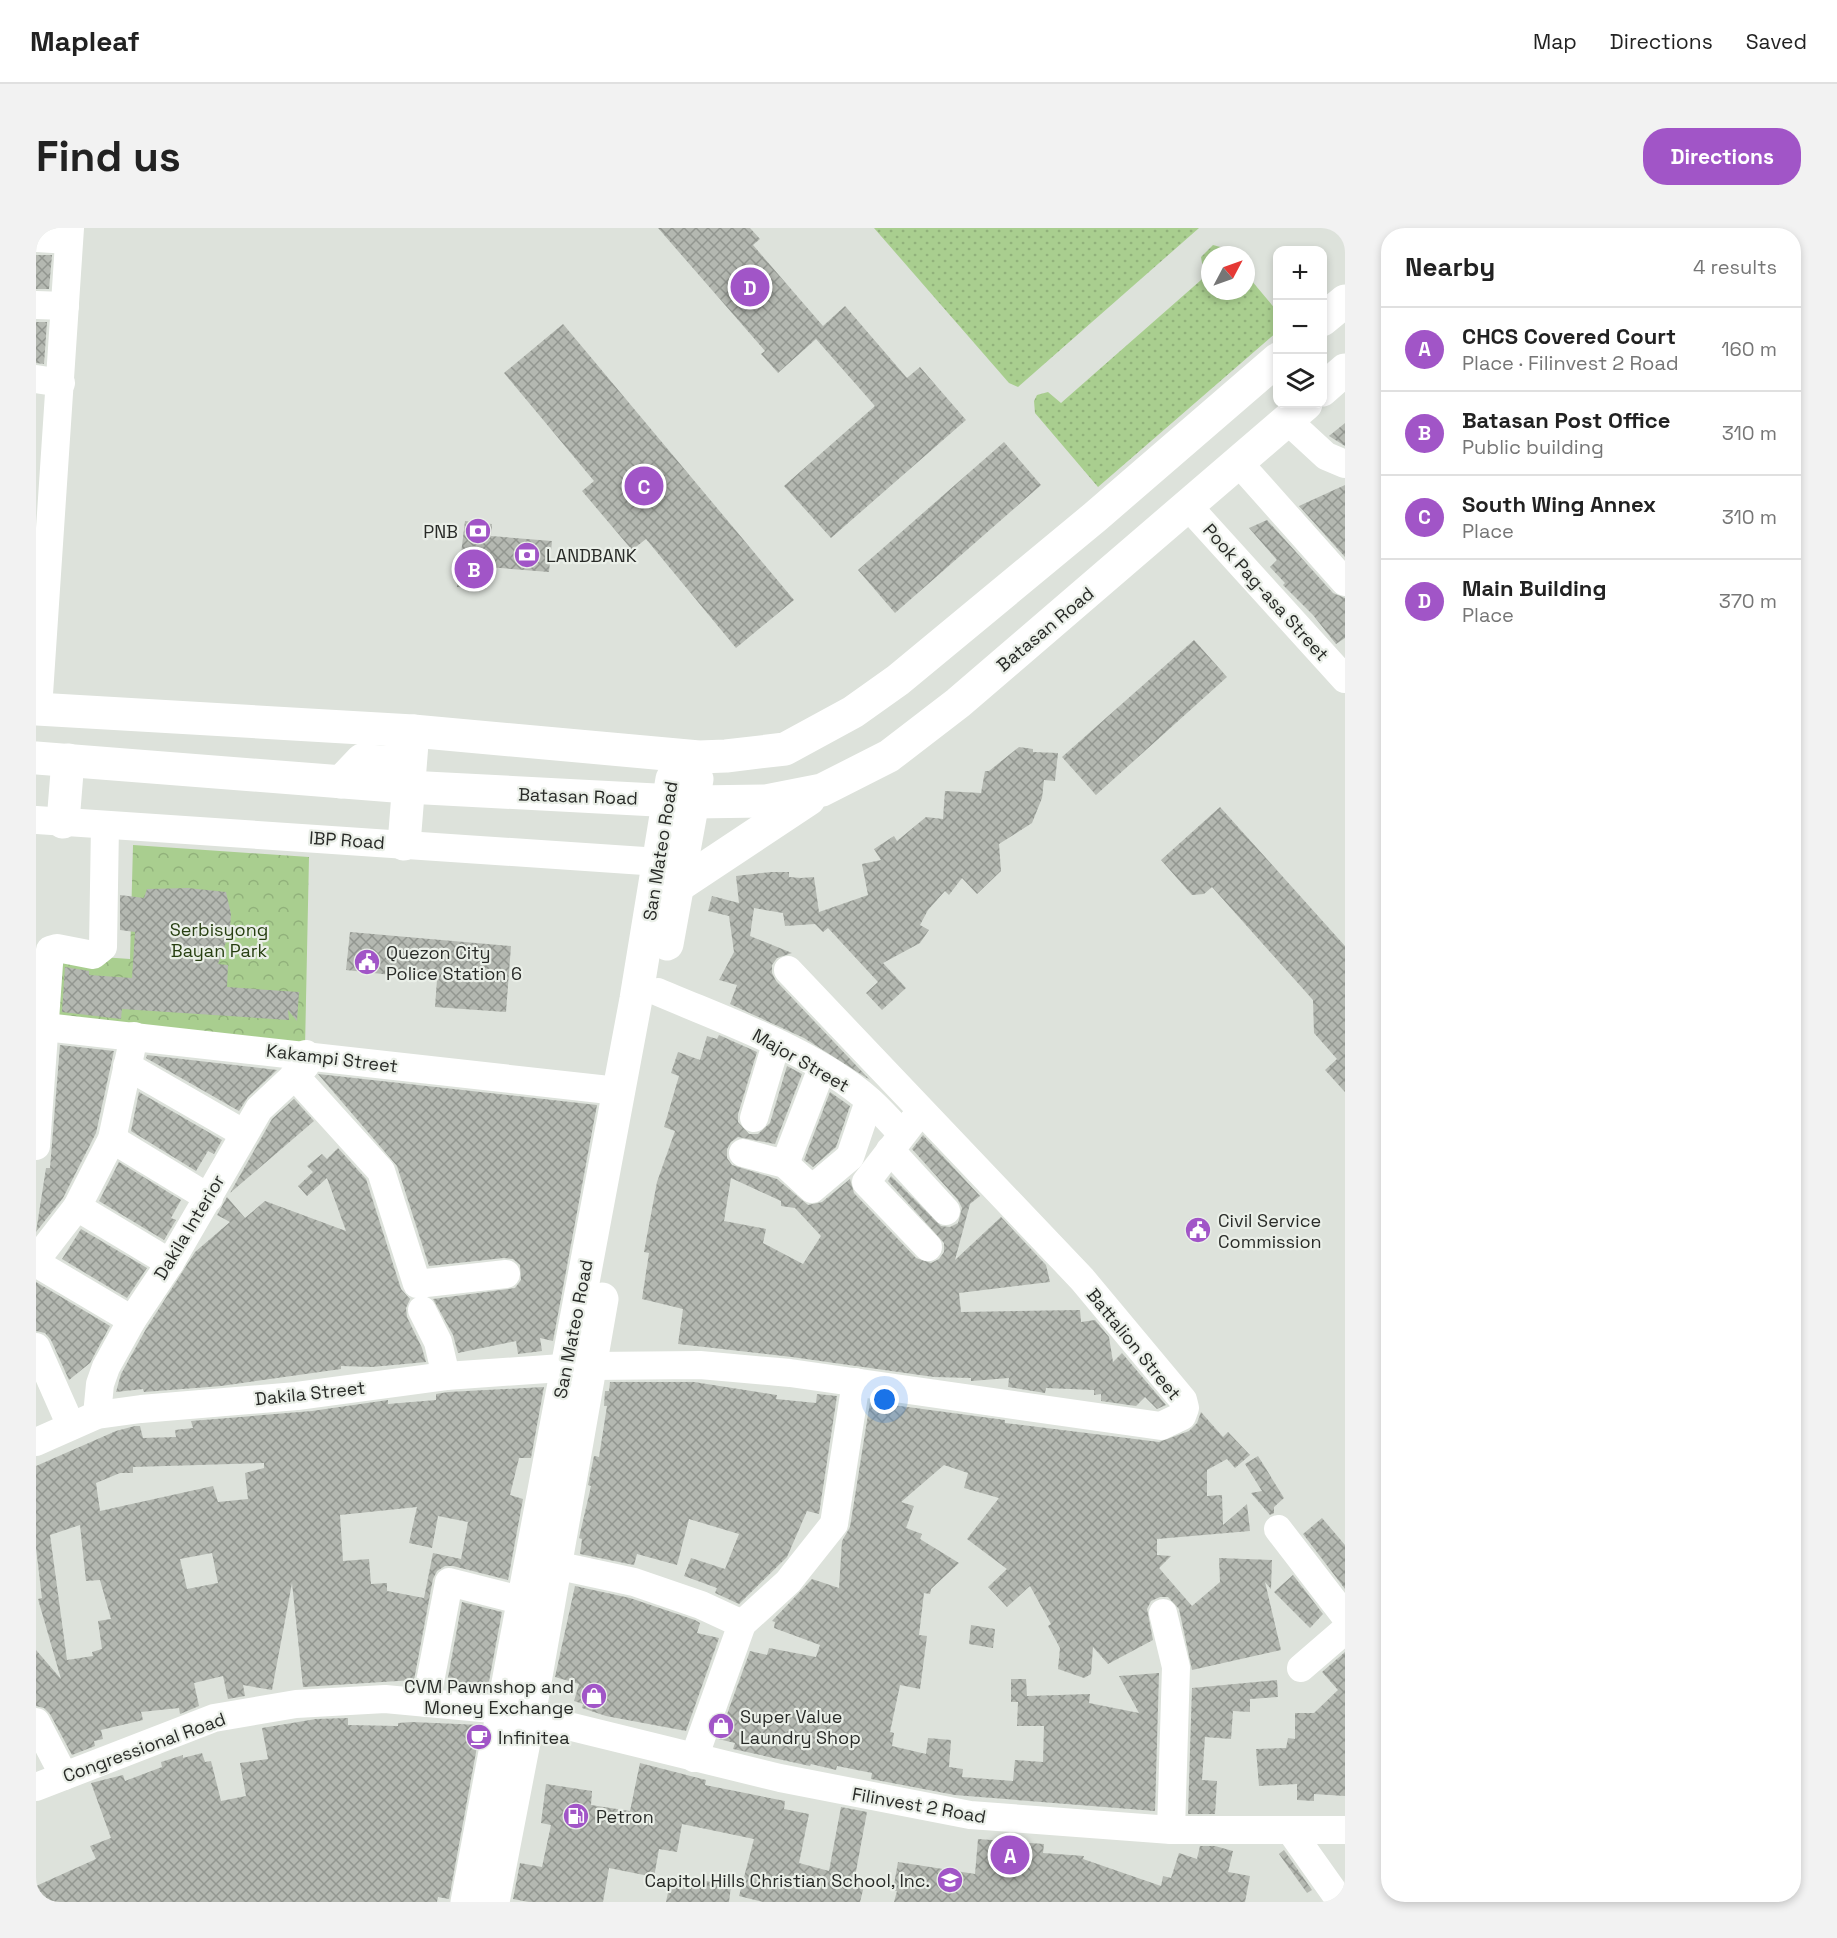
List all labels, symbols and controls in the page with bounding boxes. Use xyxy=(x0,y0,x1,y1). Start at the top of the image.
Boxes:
text: Mapleaf xyxy=(30,23,140,59)
text: Map xyxy=(1533,28,1577,55)
text: Directions xyxy=(1610,28,1713,55)
text: Saved xyxy=(1746,28,1807,55)
button: Directions xyxy=(1643,128,1801,185)
text: Find us xyxy=(36,130,181,183)
north arrow xyxy=(1201,246,1255,300)
map controls xyxy=(1273,246,1327,408)
button: + xyxy=(1273,246,1327,300)
text: Nearby xyxy=(1405,250,1495,284)
text: 4 results xyxy=(1693,254,1777,280)
pin: D xyxy=(730,264,770,310)
button: − xyxy=(1273,300,1327,354)
text: CHCS Covered Court xyxy=(1462,322,1676,350)
text: A xyxy=(1418,336,1431,362)
text: 160 m xyxy=(1721,336,1777,362)
text: Place · Filinvest 2 Road xyxy=(1462,350,1679,376)
button: layers xyxy=(1273,354,1327,408)
text: Batasan Post Office xyxy=(1462,406,1670,434)
text: B xyxy=(1418,420,1431,446)
text: 310 m xyxy=(1722,420,1777,446)
text: Public building xyxy=(1462,434,1604,460)
pin: C xyxy=(624,464,664,508)
text: South Wing Annex xyxy=(1462,490,1656,518)
text: C xyxy=(1418,504,1431,530)
text: 310 m xyxy=(1722,504,1777,530)
bank icon: PNB xyxy=(463,516,493,546)
street label: Pook Pag-asa Street xyxy=(1198,518,1334,666)
text: Place xyxy=(1462,518,1514,544)
place label: PNB xyxy=(423,520,458,543)
bank icon: LANDBANK xyxy=(512,540,542,570)
place label: LANDBANK xyxy=(546,544,637,567)
pin: B xyxy=(454,546,494,592)
text: Main Building xyxy=(1462,574,1606,602)
street label: Batasan Road xyxy=(992,582,1098,676)
text: D xyxy=(1418,588,1431,614)
text: 370 m xyxy=(1719,588,1777,614)
text: Place xyxy=(1462,602,1514,628)
street label: San Mateo Road xyxy=(638,780,682,922)
street label: Batasan Road xyxy=(518,782,638,810)
street label: IBP Road xyxy=(308,826,386,854)
park label: Serbisyong Bayan Park xyxy=(170,918,268,962)
place label: Quezon City Police Station 6 xyxy=(386,941,522,985)
public building icon: Quezon City Police Station 6 xyxy=(352,947,382,977)
street label: Major Street xyxy=(749,1023,853,1097)
street label: Kakampi Street xyxy=(265,1039,399,1077)
street label: Dakila Interior xyxy=(149,1170,230,1284)
place label: Civil Service Commission xyxy=(1218,1209,1322,1253)
public building icon: Civil Service Commission xyxy=(1183,1215,1213,1245)
street label: San Mateo Road xyxy=(548,1258,598,1400)
street label: Battalion Street xyxy=(1082,1283,1186,1405)
street label: Dakila Street xyxy=(254,1376,366,1410)
your location xyxy=(870,1385,899,1414)
place label: CVM Pawnshop and Money Exchange xyxy=(404,1675,574,1719)
shop icon: CVM Pawnshop and Money Exchange xyxy=(579,1681,609,1711)
place label: Super Value Laundry Shop xyxy=(740,1705,861,1749)
street label: Congressional Road xyxy=(59,1707,229,1787)
shop icon: Super Value Laundry Shop xyxy=(706,1711,736,1741)
cafe icon: Infinitea xyxy=(464,1722,494,1752)
place label: Infinitea xyxy=(498,1726,570,1749)
street label: Filinvest 2 Road xyxy=(850,1782,988,1828)
fuel station icon: Petron xyxy=(561,1801,591,1831)
place label: Petron xyxy=(596,1805,654,1828)
pin: A xyxy=(990,1832,1030,1878)
school or university icon: Capitol Hills Christian School, Inc. xyxy=(935,1865,965,1895)
place label: Capitol Hills Christian School, Inc. xyxy=(644,1869,930,1892)

